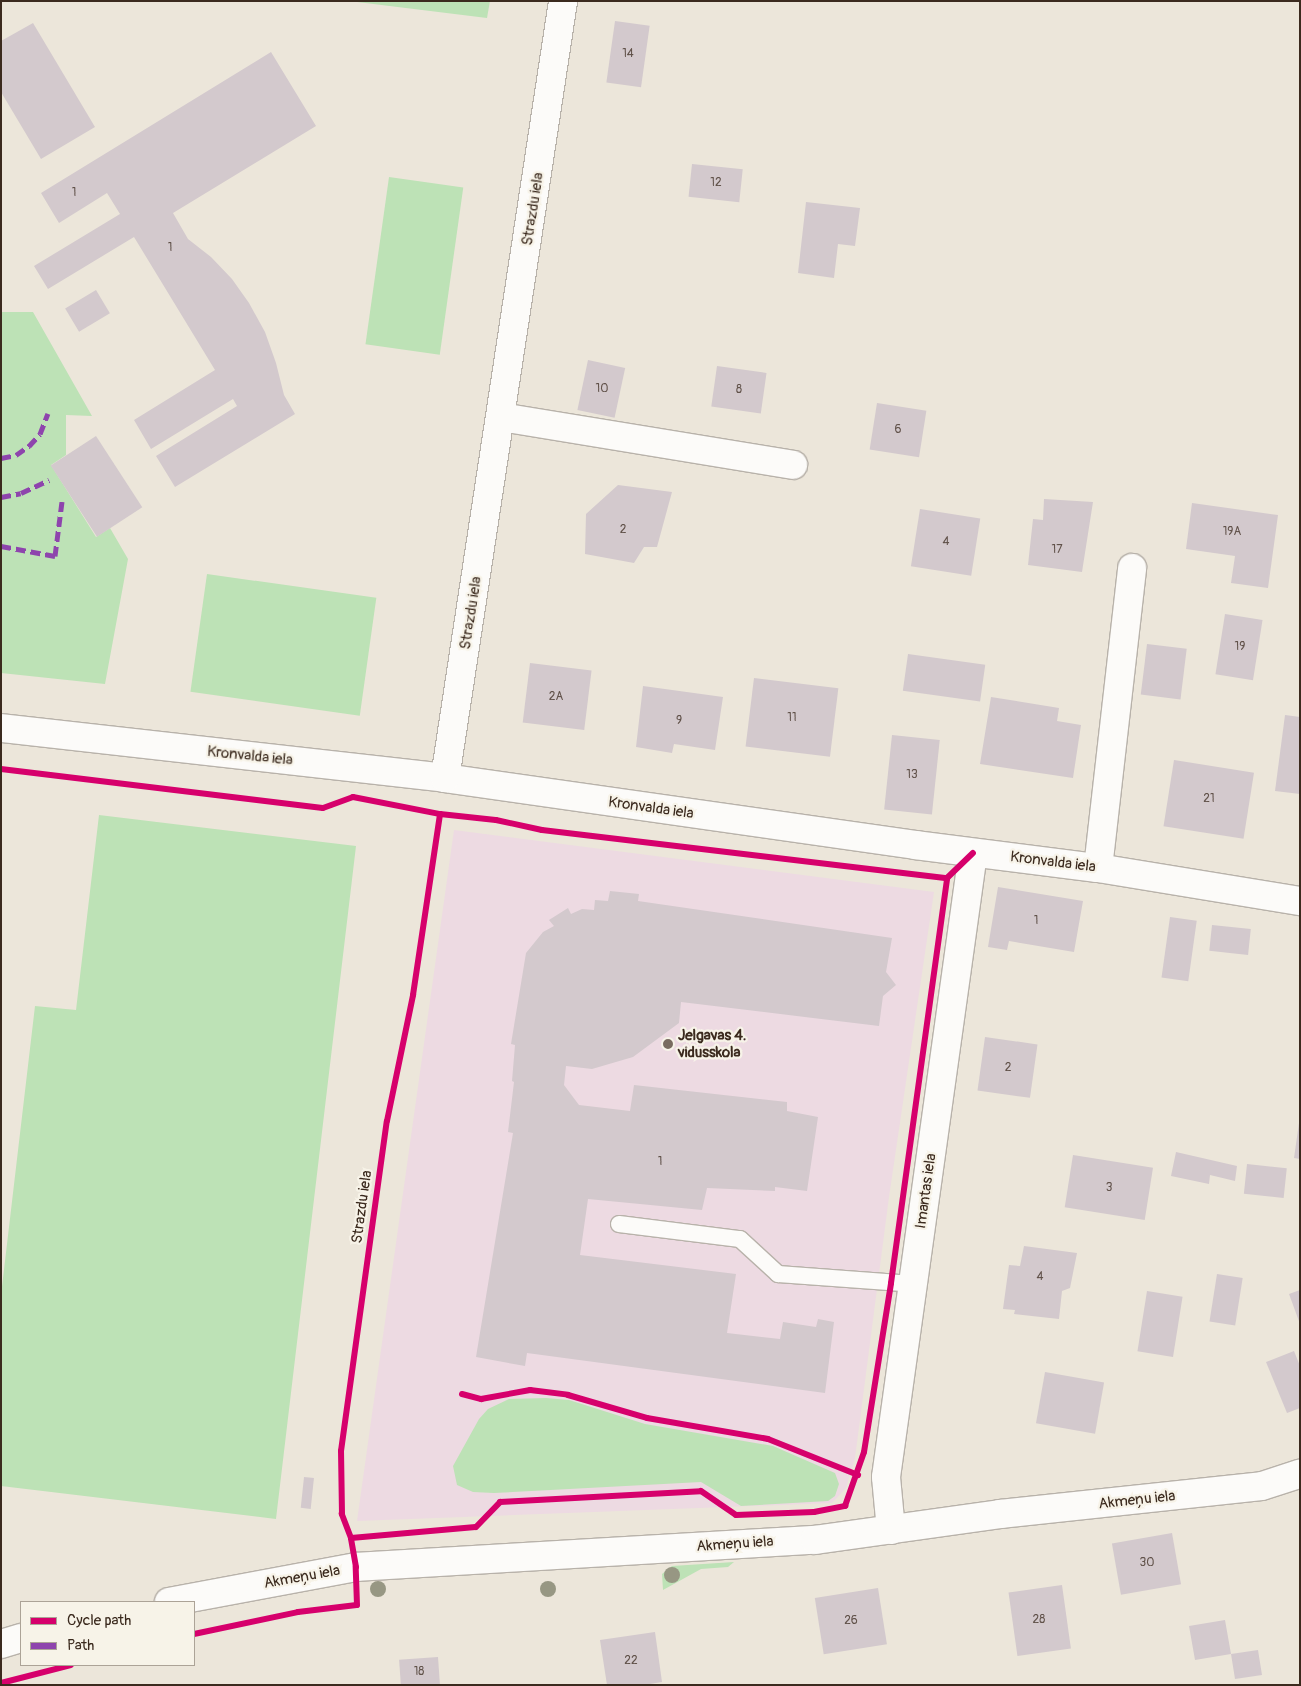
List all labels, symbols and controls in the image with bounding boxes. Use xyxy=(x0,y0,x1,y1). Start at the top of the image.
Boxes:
house number: 14 xyxy=(622,47,634,61)
street label: Strazdu iela xyxy=(518,171,548,247)
house number: 12 xyxy=(710,176,722,190)
house number: 1 xyxy=(72,186,76,200)
house number: 1 xyxy=(168,241,172,255)
house number: 10 xyxy=(596,382,608,396)
house number: 8 xyxy=(736,383,742,397)
house number: 6 xyxy=(895,423,901,437)
house number: 2 xyxy=(620,523,626,537)
house number: 19A xyxy=(1223,525,1241,539)
house number: 4 xyxy=(943,535,949,549)
house number: 17 xyxy=(1051,543,1063,557)
street label: Strazdu iela xyxy=(456,575,486,651)
house number: 19 xyxy=(1235,640,1245,654)
house number: 2A xyxy=(549,690,563,704)
house number: 11 xyxy=(787,711,797,725)
house number: 9 xyxy=(676,714,682,728)
street label: Kronvalda iela xyxy=(206,743,294,769)
house number: 13 xyxy=(906,768,918,782)
house number: 21 xyxy=(1203,792,1215,806)
street label: Kronvalda iela xyxy=(607,793,695,823)
street label: Kronvalda iela xyxy=(1009,848,1097,876)
house number: 1 xyxy=(1034,914,1038,928)
place label: Jelgavas 4. vidusskola xyxy=(678,1026,746,1061)
marker: Jelgavas 4. vidusskola xyxy=(662,1038,674,1050)
house number: 2 xyxy=(1005,1061,1011,1075)
street label: Imantas iela xyxy=(912,1152,940,1230)
house number: 1 xyxy=(658,1155,662,1169)
street label: Strazdu iela xyxy=(348,1169,376,1245)
house number: 3 xyxy=(1106,1181,1112,1195)
house number: 4 xyxy=(1037,1270,1043,1284)
street label: Akmeņu iela xyxy=(1098,1487,1176,1513)
street label: Akmeņu iela xyxy=(696,1532,774,1556)
house number: 30 xyxy=(1140,1556,1154,1570)
street label: Akmeņu iela xyxy=(262,1561,342,1593)
legend xyxy=(20,1601,195,1666)
text: Cycle path xyxy=(67,1611,131,1630)
house number: 28 xyxy=(1033,1613,1045,1627)
house number: 26 xyxy=(844,1614,858,1628)
text: Path xyxy=(67,1636,94,1655)
house number: 22 xyxy=(624,1654,638,1668)
house number: 18 xyxy=(414,1665,424,1679)

